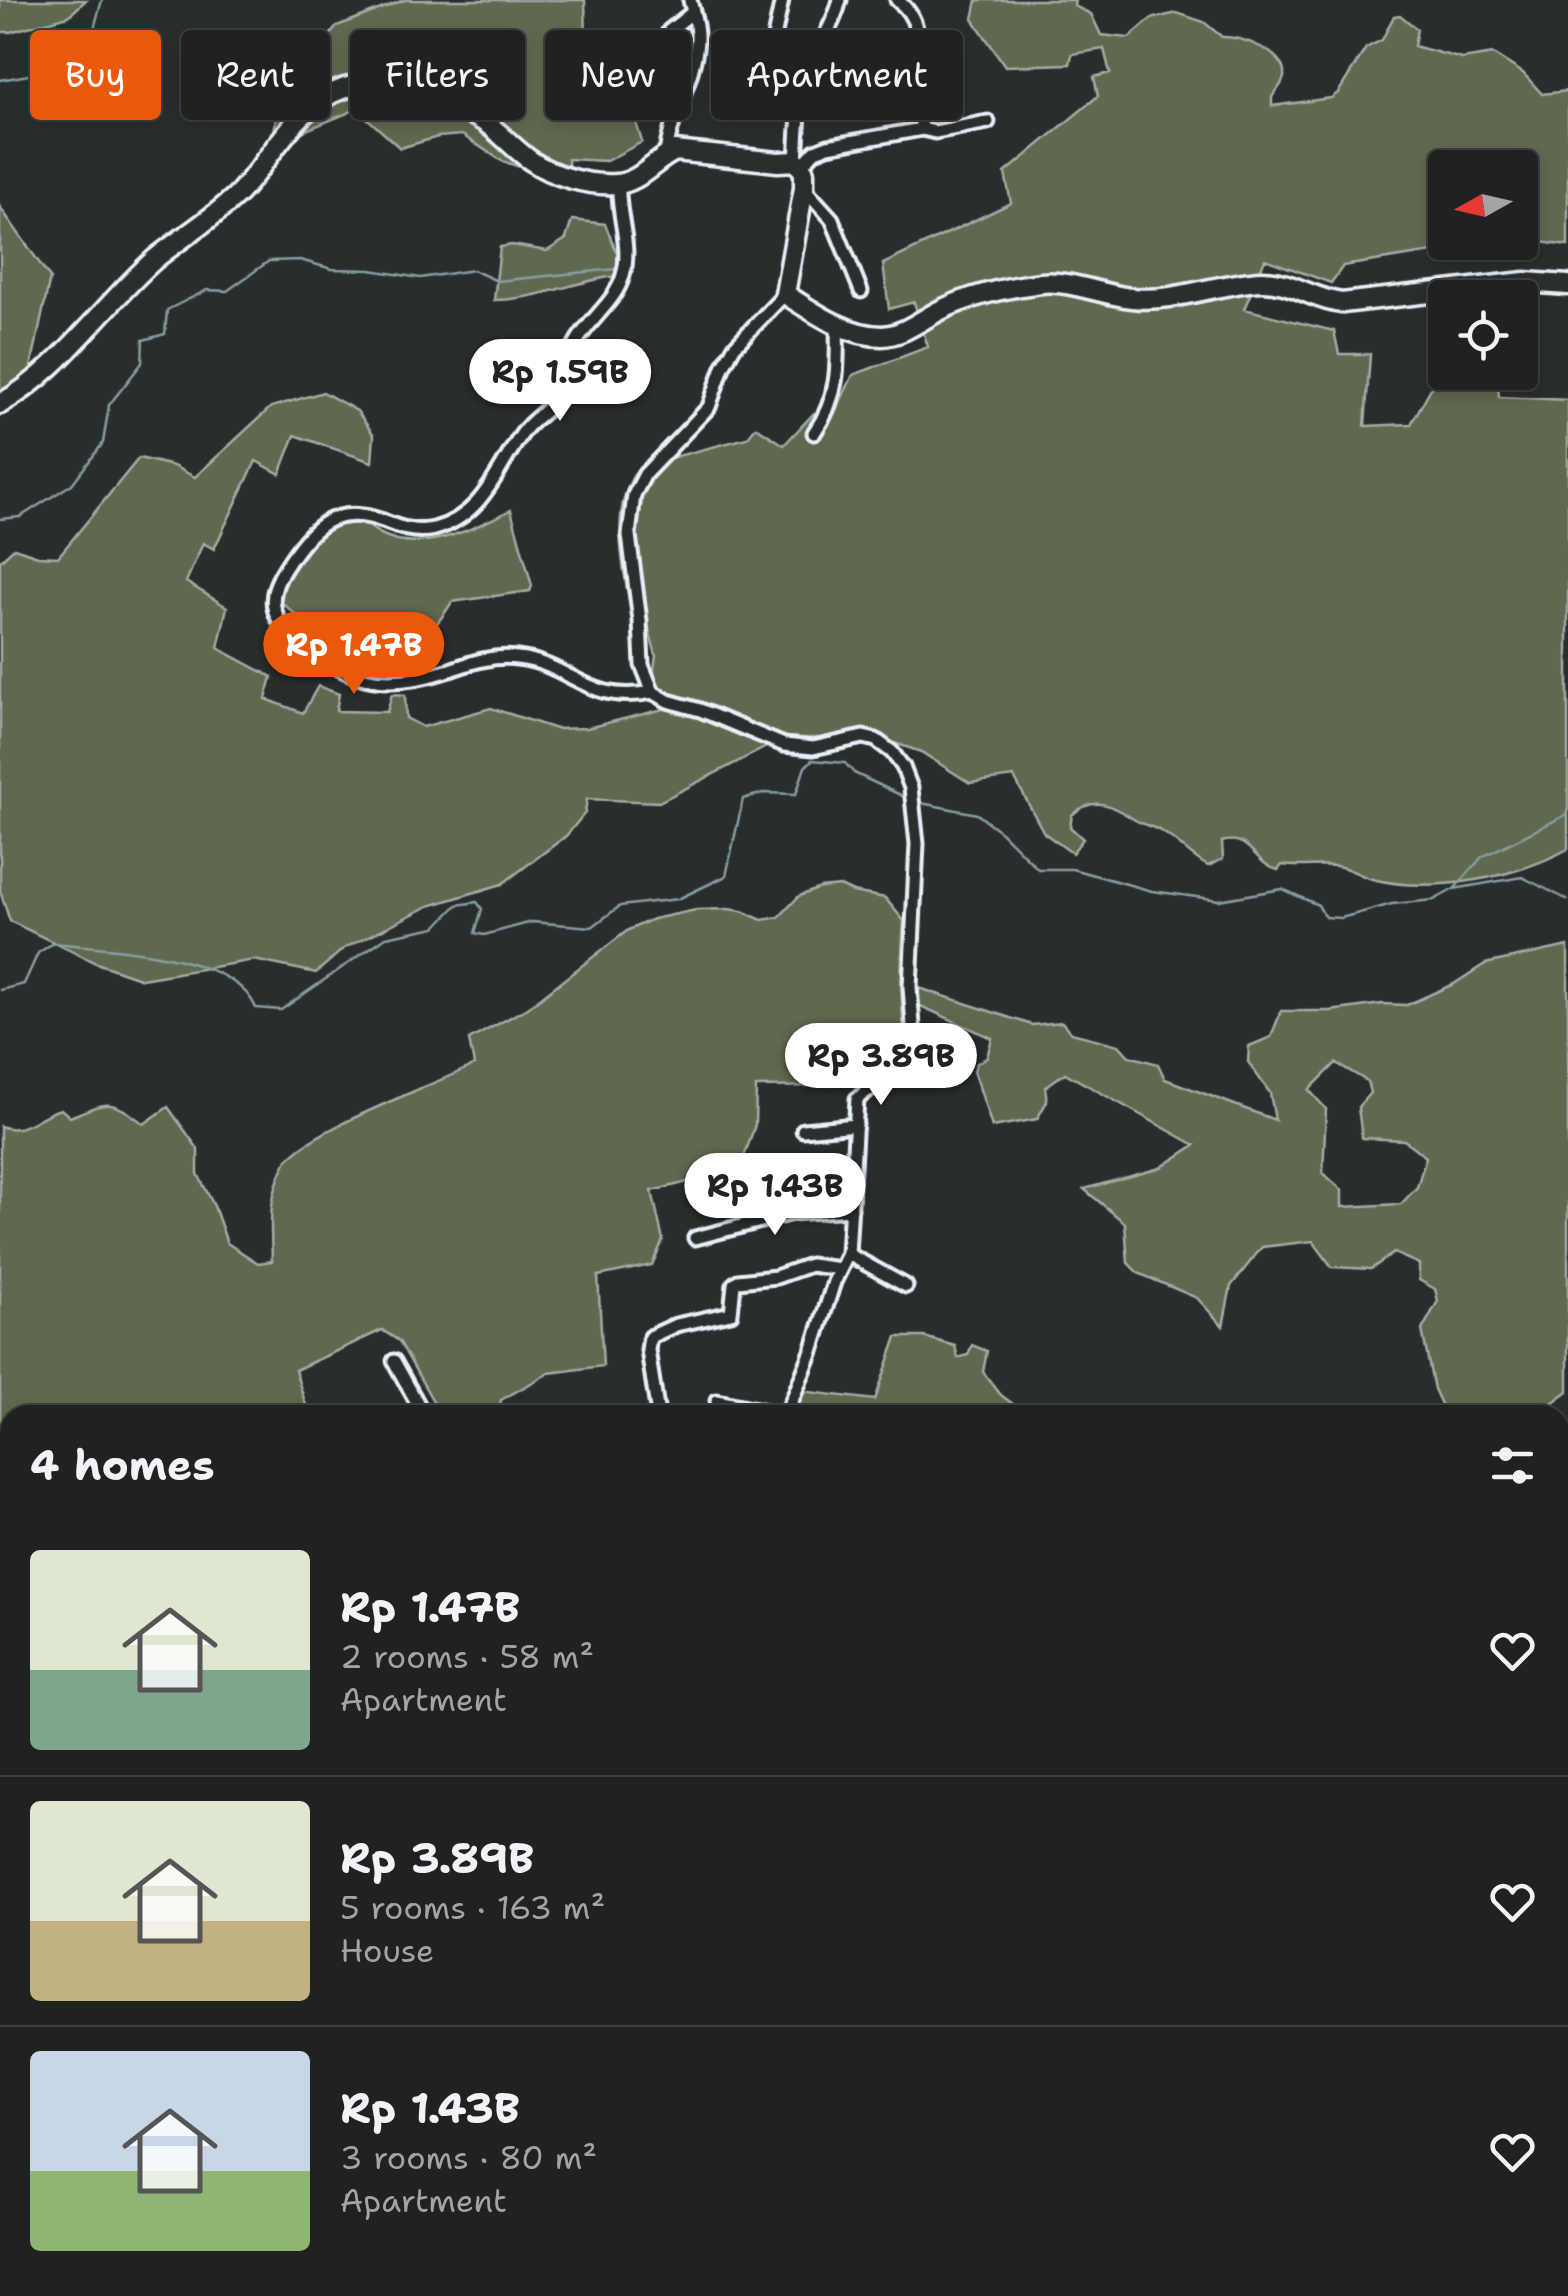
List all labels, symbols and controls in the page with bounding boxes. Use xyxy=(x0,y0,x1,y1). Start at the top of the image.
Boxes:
chip: Buy xyxy=(30,30,161,120)
chip: Rent xyxy=(181,30,330,120)
chip: Filters xyxy=(350,30,525,120)
chip: New xyxy=(545,30,691,120)
chip: Apartment xyxy=(711,30,963,120)
north arrow xyxy=(1428,150,1538,260)
map controls xyxy=(1428,150,1538,390)
button: locate xyxy=(1428,280,1538,390)
pin: Rp 1.59B xyxy=(457,339,663,424)
text: Rp 1.59B xyxy=(491,350,629,393)
pin: Rp 1.47B xyxy=(251,612,457,697)
text: Rp 1.47B xyxy=(285,623,423,666)
pin: Rp 3.89B xyxy=(778,1023,984,1108)
text: Rp 3.89B xyxy=(807,1034,955,1077)
pin: Rp 1.43B xyxy=(672,1153,878,1238)
text: Rp 1.43B xyxy=(706,1164,844,1207)
text: 4 homes xyxy=(30,1437,215,1493)
icon: filters xyxy=(1485,1438,1540,1493)
text: Rp 1.47B xyxy=(340,1579,520,1635)
icon: home xyxy=(110,1590,230,1710)
icon: heart xyxy=(1485,1623,1540,1678)
text: 2 rooms · 58 m² xyxy=(340,1635,594,1678)
text: Apartment xyxy=(340,1678,507,1721)
text: Rp 3.89B xyxy=(340,1830,534,1886)
icon: home xyxy=(110,1841,230,1961)
icon: heart xyxy=(1485,1874,1540,1929)
text: 5 rooms · 163 m² xyxy=(340,1886,605,1929)
text: House xyxy=(340,1929,434,1972)
text: Rp 1.43B xyxy=(340,2080,520,2136)
icon: home xyxy=(110,2091,230,2211)
icon: heart xyxy=(1485,2124,1540,2179)
text: 3 rooms · 80 m² xyxy=(340,2136,597,2179)
text: Apartment xyxy=(340,2179,507,2222)

